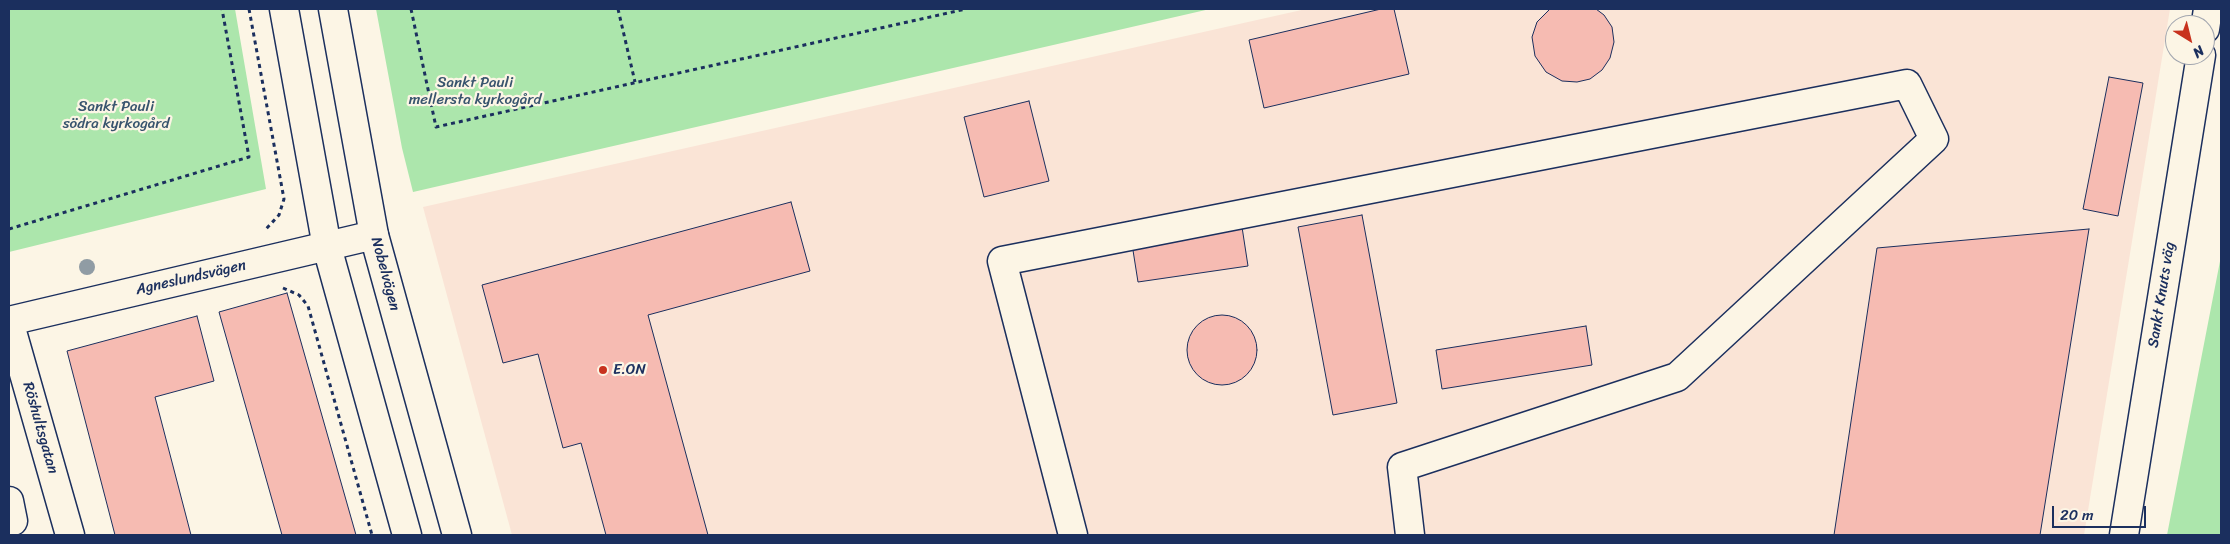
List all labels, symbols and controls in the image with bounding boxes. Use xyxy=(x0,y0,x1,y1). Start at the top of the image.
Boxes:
north arrow xyxy=(2165,15,2215,65)
text: N xyxy=(2187,39,2210,65)
park label: Sankt Pauli mellersta kyrkogård xyxy=(409,74,541,109)
park label: Sankt Pauli södra kyrkogård xyxy=(63,98,169,133)
street label: Nobelvägen xyxy=(367,235,403,313)
street label: Sankt Knuts väg xyxy=(2145,241,2179,349)
street label: Agneslundsvägen xyxy=(134,257,248,299)
place label: E.ON xyxy=(613,361,646,379)
marker: E.ON xyxy=(597,364,609,376)
street label: Röshultsgatan xyxy=(18,380,62,476)
scale bar xyxy=(2055,496,2149,528)
text: 20 m xyxy=(2060,502,2094,528)

